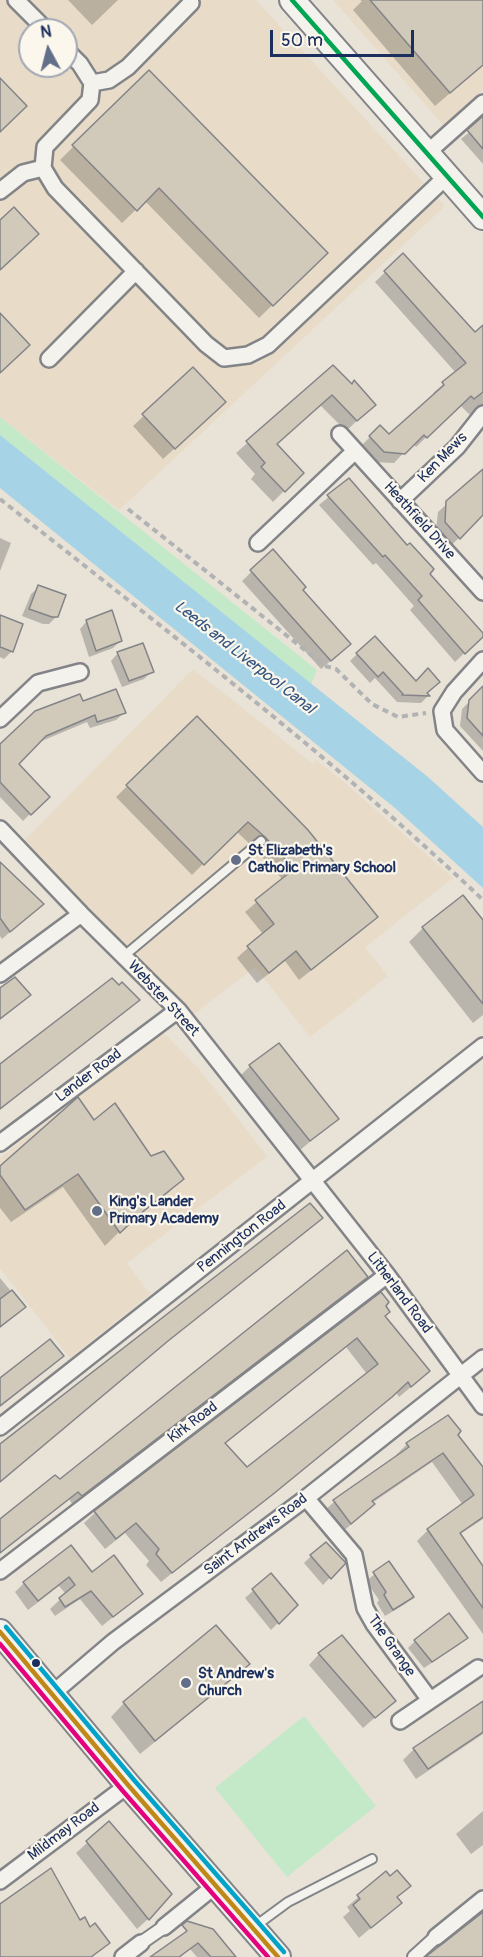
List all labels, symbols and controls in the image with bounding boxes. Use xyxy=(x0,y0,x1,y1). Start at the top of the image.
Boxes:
north arrow xyxy=(18,18,78,78)
scale bar xyxy=(273,18,417,56)
text: N xyxy=(39,22,53,43)
text: 50 m xyxy=(281,29,323,52)
street label: Ken Mews xyxy=(415,429,471,487)
street label: Heathfield Drive xyxy=(379,478,459,564)
water label: Leeds and Liverpool Canal xyxy=(170,597,318,719)
place label: St Elizabeth's Catholic Primary School xyxy=(248,842,396,877)
marker: St Elizabeth's Catholic Primary School xyxy=(229,853,243,867)
street label: Webster Street xyxy=(123,957,203,1041)
street label: Lander Road xyxy=(52,1045,126,1107)
place label: King's Lander Primary Academy xyxy=(109,1193,219,1228)
street label: Pennington Road xyxy=(194,1197,290,1277)
marker: King's Lander Primary Academy xyxy=(90,1204,104,1218)
street label: Litherland Road xyxy=(363,1249,435,1337)
street label: Kirk Road xyxy=(165,1398,221,1448)
street label: Saint Andrews Road xyxy=(201,1490,311,1580)
street label: The Grange xyxy=(363,1612,419,1680)
unlabelled marker xyxy=(30,1657,42,1669)
place label: St Andrew's Church xyxy=(198,1665,274,1700)
marker: St Andrew's Church xyxy=(179,1676,193,1690)
street label: Mildmay Road xyxy=(24,1799,104,1865)

